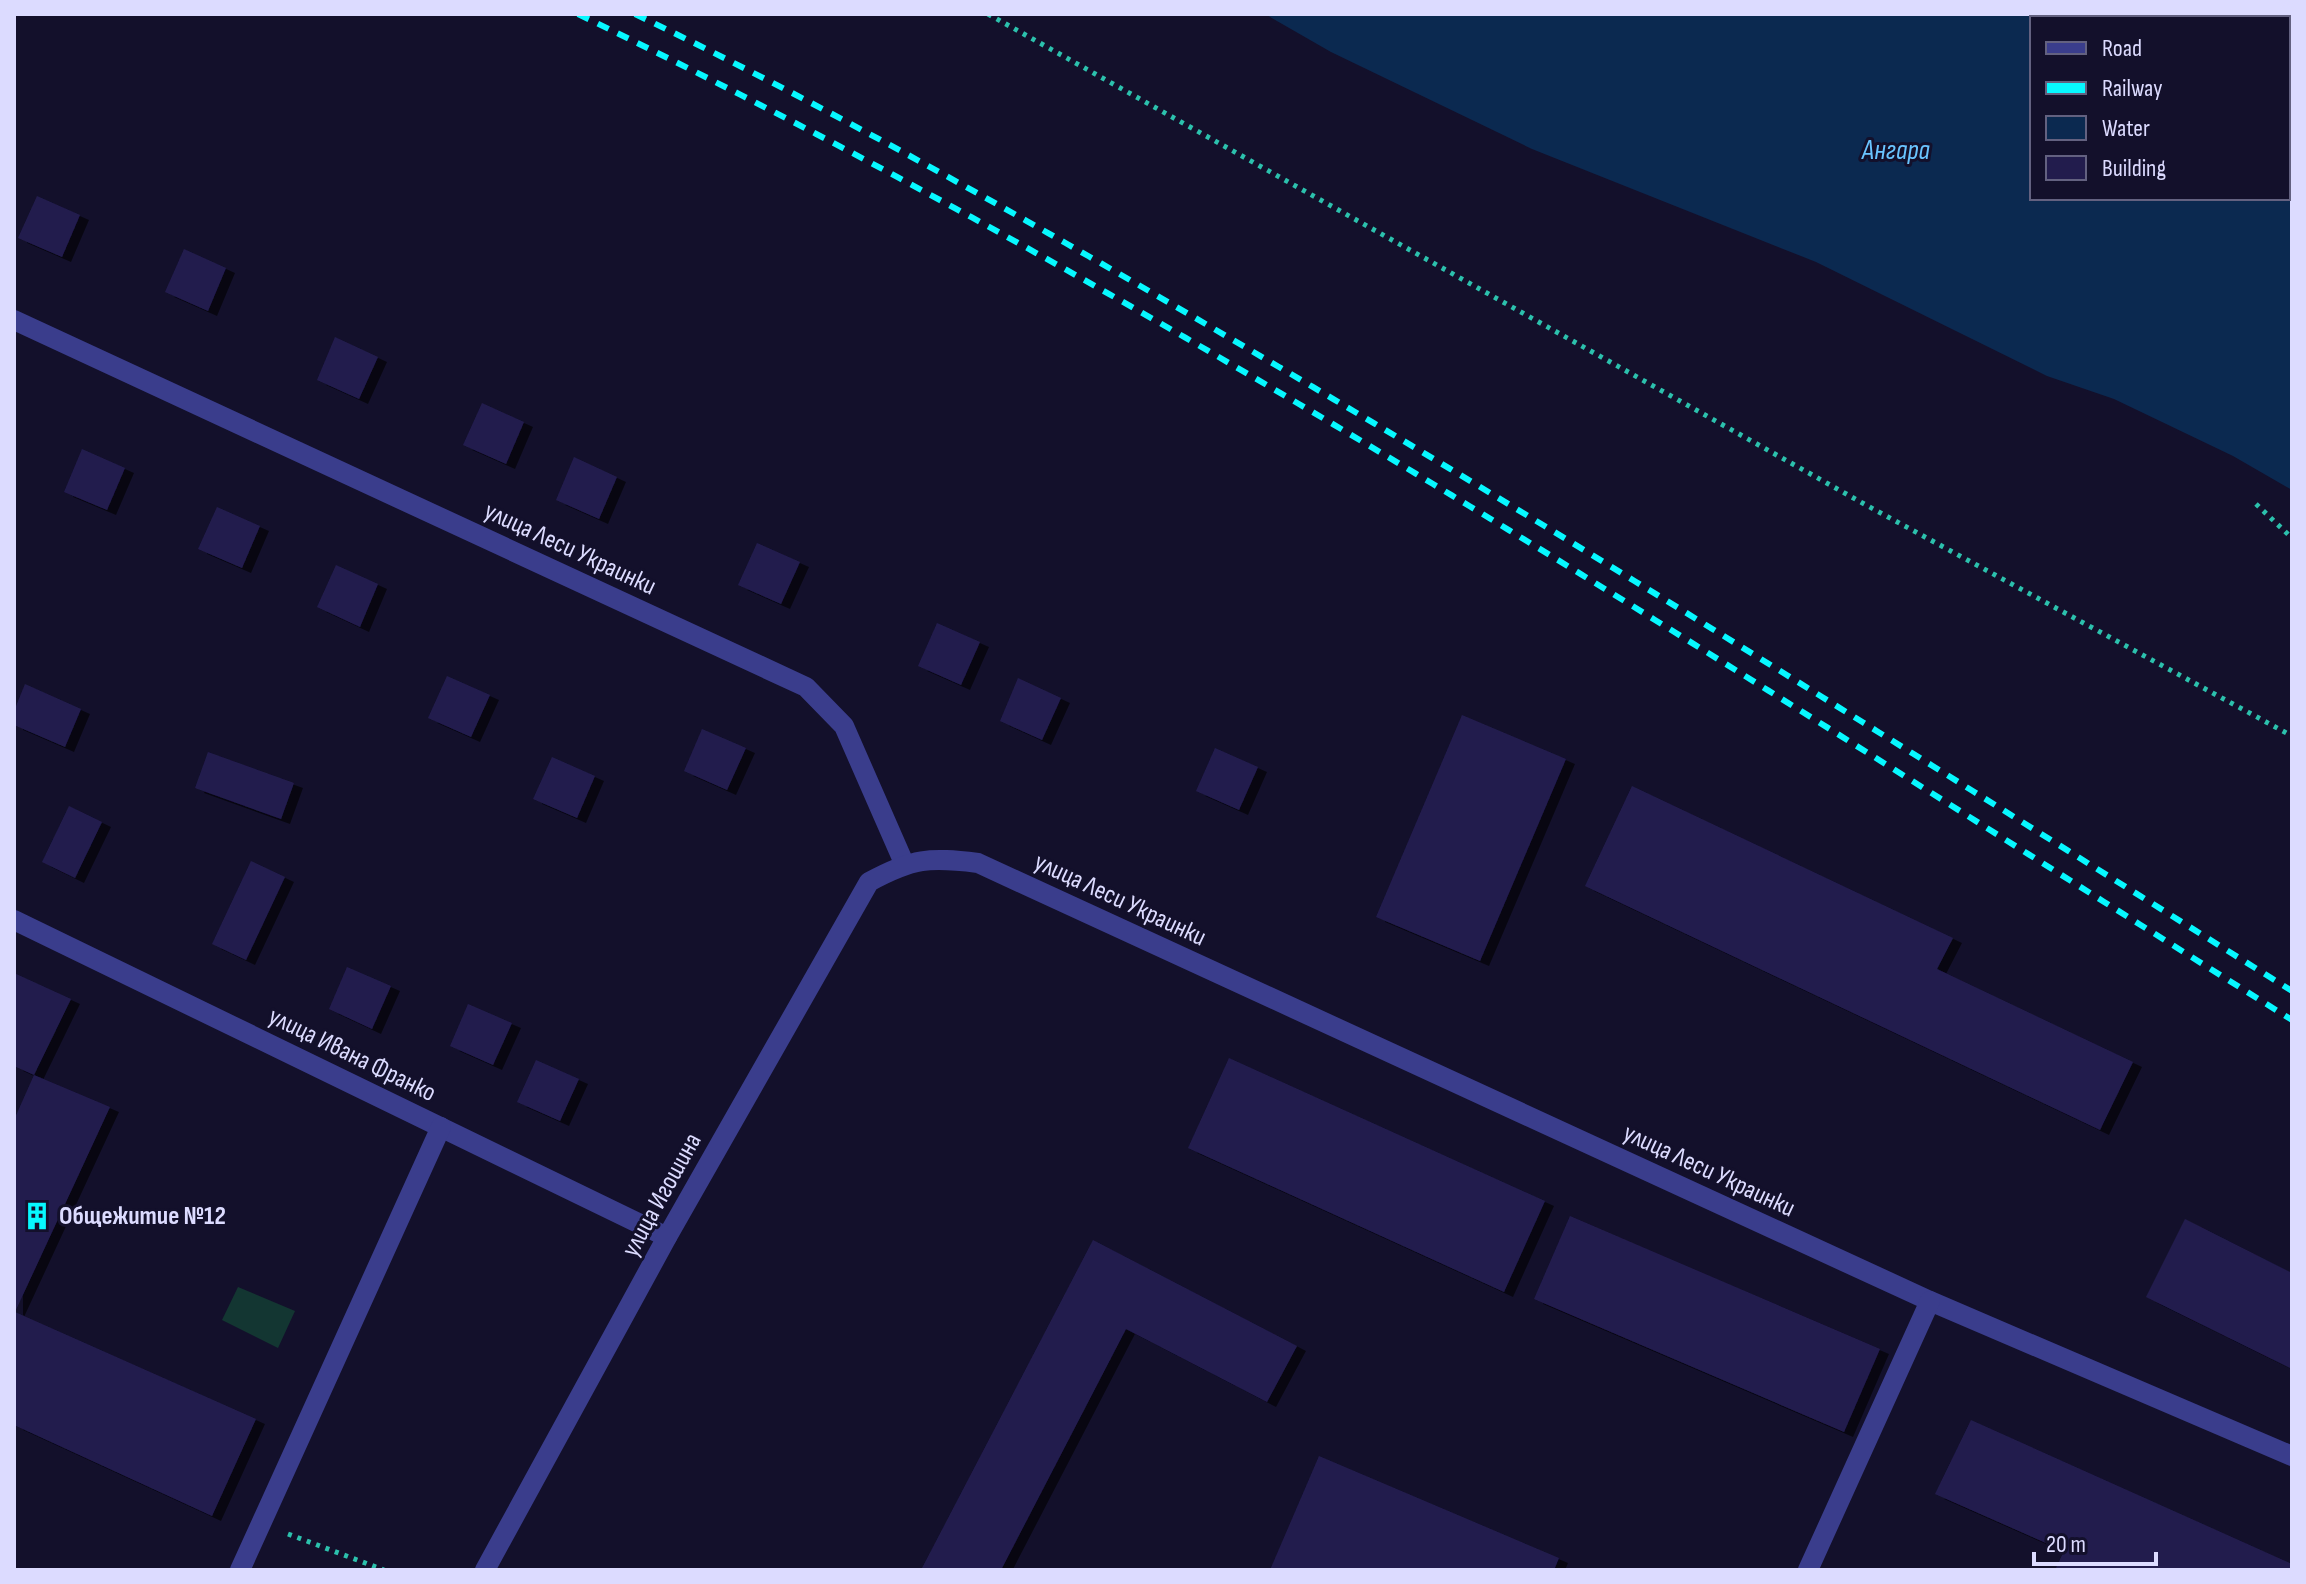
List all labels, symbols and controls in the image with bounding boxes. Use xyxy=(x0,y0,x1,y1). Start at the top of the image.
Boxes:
legend xyxy=(2030,16,2290,200)
text: Road xyxy=(2102,34,2142,63)
text: Railway xyxy=(2102,74,2162,103)
text: Water xyxy=(2102,114,2150,143)
water label: Ангара xyxy=(1861,134,1931,167)
text: Building xyxy=(2102,154,2166,183)
street label: улица Леси Украинки xyxy=(479,496,661,602)
street label: улица Леси Украинки xyxy=(1029,847,1211,953)
street label: улица Ивана Франко xyxy=(263,1001,441,1109)
street label: улица Леси Украинки xyxy=(1618,1118,1800,1224)
street label: улица Игошина xyxy=(615,1128,709,1262)
building icon: Общежитие №12 xyxy=(22,1201,52,1231)
place label: Общежитие №12 xyxy=(59,1201,226,1232)
scale bar xyxy=(2034,1516,2156,1566)
text: 20 m xyxy=(2046,1530,2086,1559)

